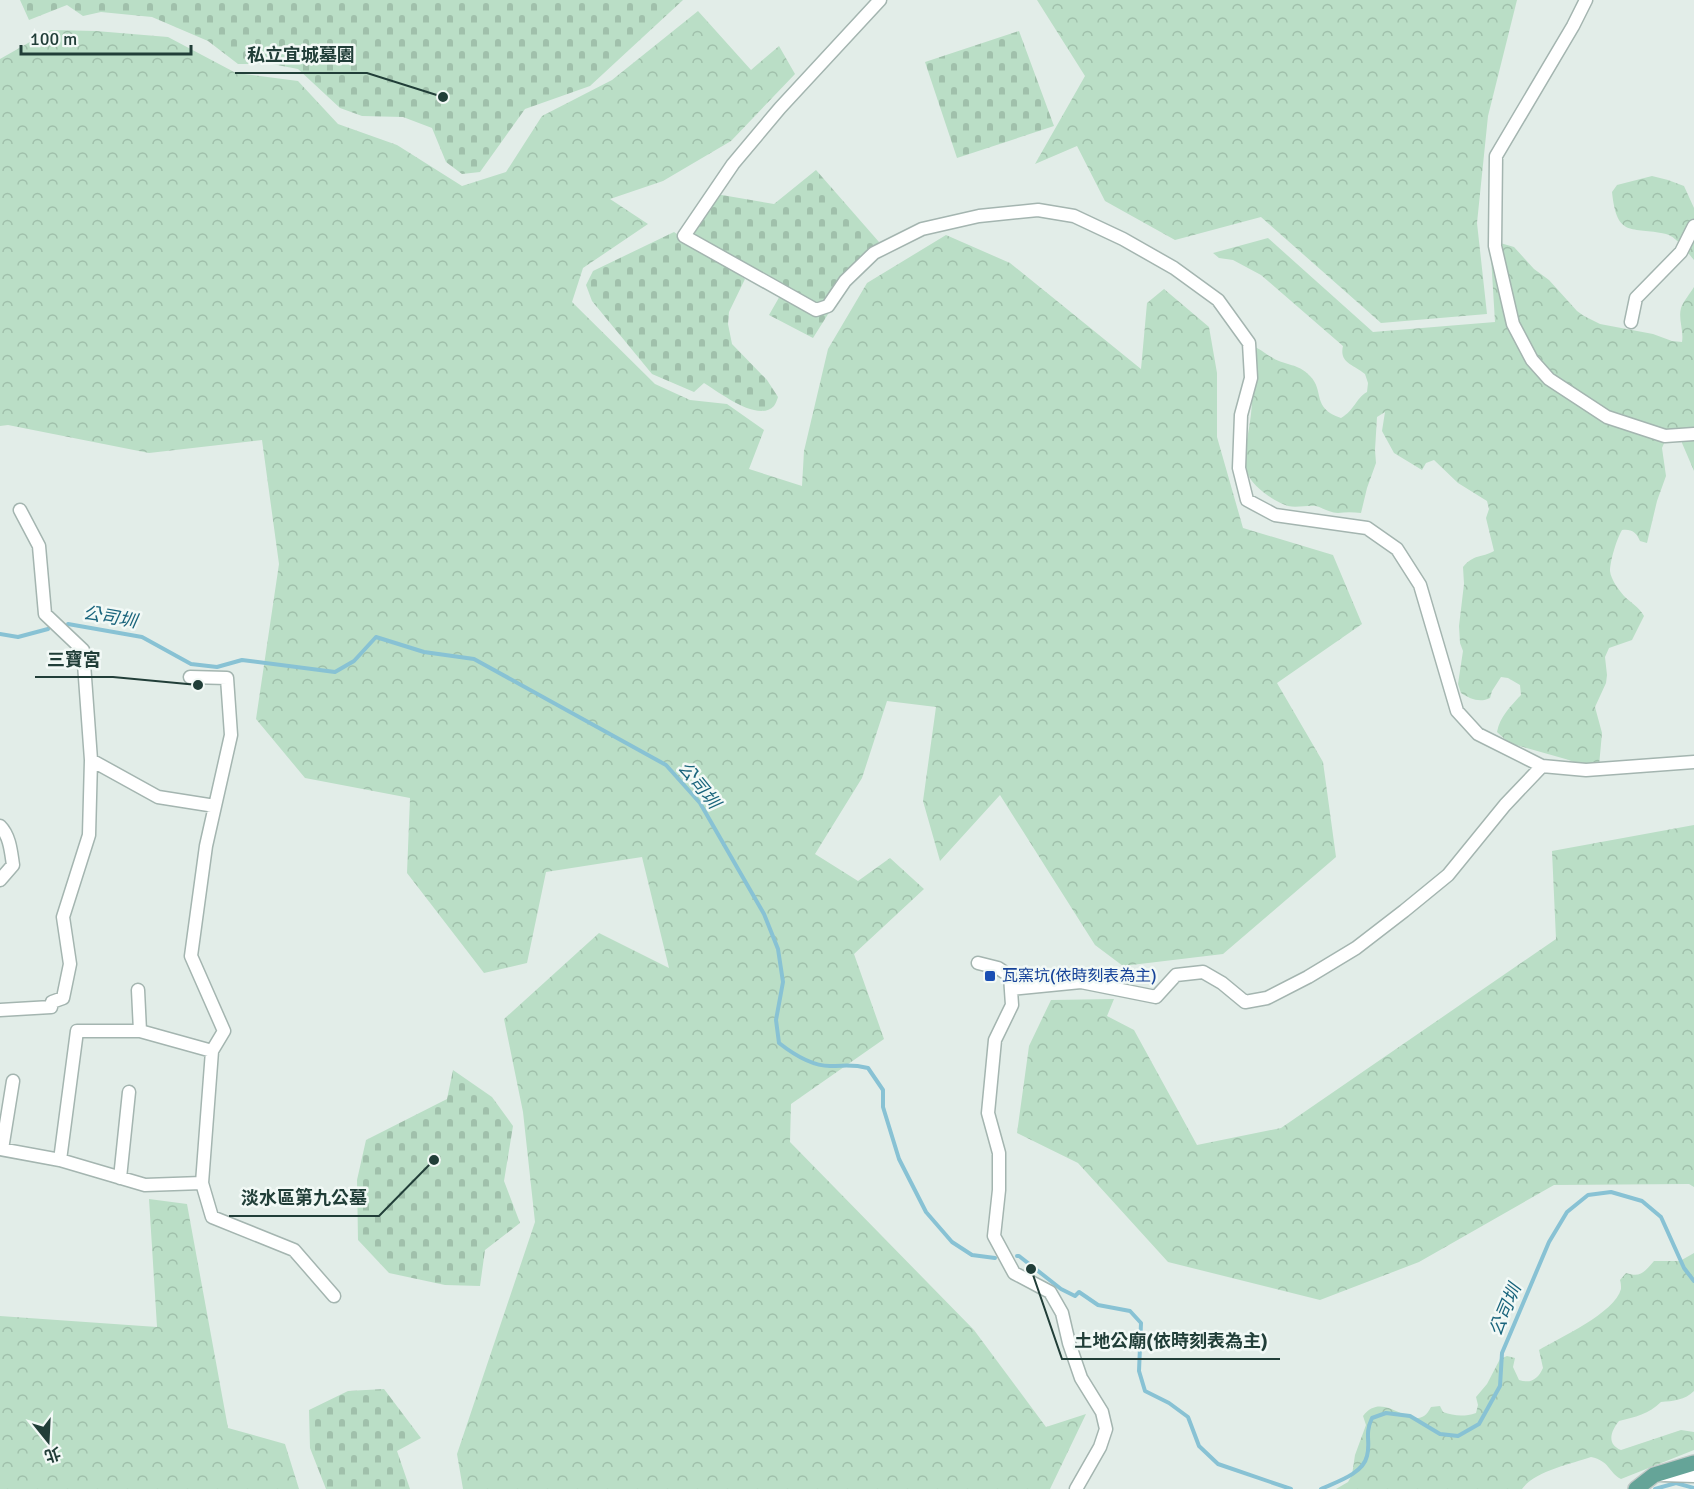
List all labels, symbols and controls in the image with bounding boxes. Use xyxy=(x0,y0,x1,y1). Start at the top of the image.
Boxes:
scale bar xyxy=(21,18,190,56)
text: 100 m xyxy=(30,28,77,50)
callout: 私立宜城墓園 xyxy=(235,37,367,73)
text: 私立宜城墓園 xyxy=(247,44,355,66)
water label: 公司圳 xyxy=(82,601,141,633)
callout: 三寶宮 xyxy=(35,641,113,677)
text: 三寶宮 xyxy=(47,649,101,671)
water label: 公司圳 xyxy=(673,757,726,815)
place label: 瓦窯坑(依時刻表為主) xyxy=(1002,966,1157,986)
marker: 瓦窯坑(依時刻表為主) xyxy=(983,969,997,983)
callout: 淡水區第九公墓 xyxy=(229,1180,379,1216)
text: 淡水區第九公墓 xyxy=(241,1187,367,1209)
water label: 公司圳 xyxy=(1484,1278,1527,1339)
callout: 土地公廟(依時刻表為主) xyxy=(1062,1323,1280,1359)
text: 土地公廟(依時刻表為主) xyxy=(1074,1330,1268,1352)
north arrow xyxy=(18,1411,78,1471)
text: 北 xyxy=(42,1442,63,1466)

